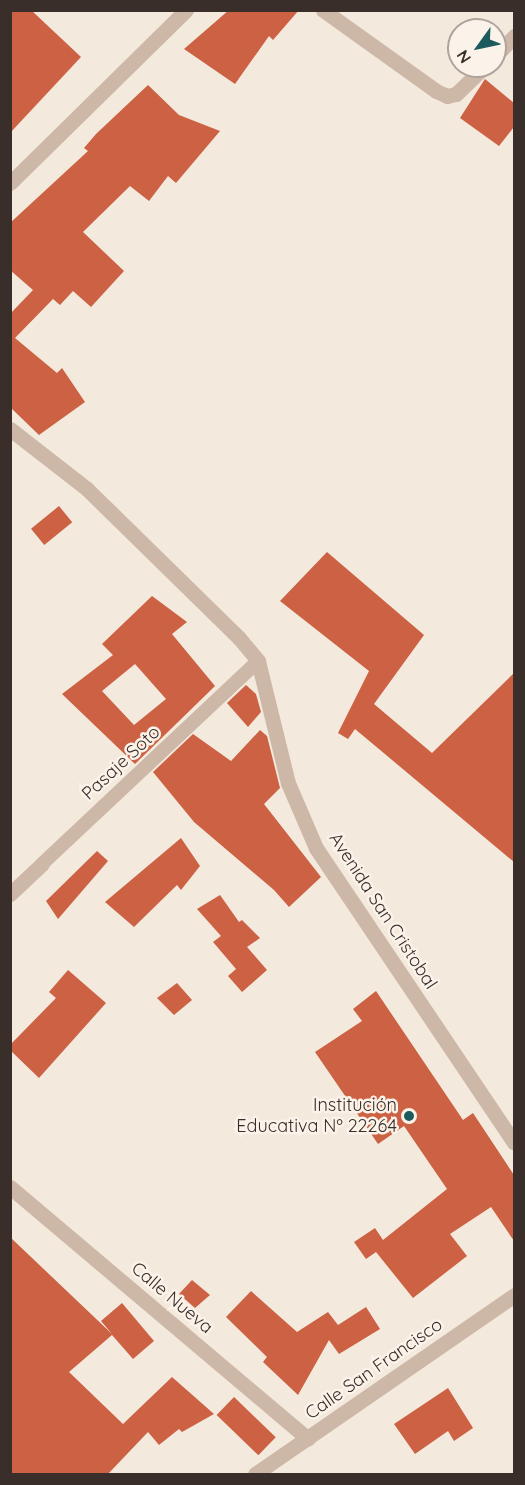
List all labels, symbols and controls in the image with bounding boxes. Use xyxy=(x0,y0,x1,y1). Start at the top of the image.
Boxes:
north arrow xyxy=(447,18,507,78)
text: N xyxy=(452,46,475,67)
street label: Pasaje Soto xyxy=(77,721,165,805)
street label: Avenida San Cristobal xyxy=(324,829,442,993)
place label: Institución Educativa Nº 22264 xyxy=(236,1095,397,1138)
marker: Institución Educativa Nº 22264 xyxy=(402,1109,416,1123)
street label: Calle Nueva xyxy=(127,1258,217,1338)
street label: Calle San Francisco xyxy=(301,1314,447,1424)

